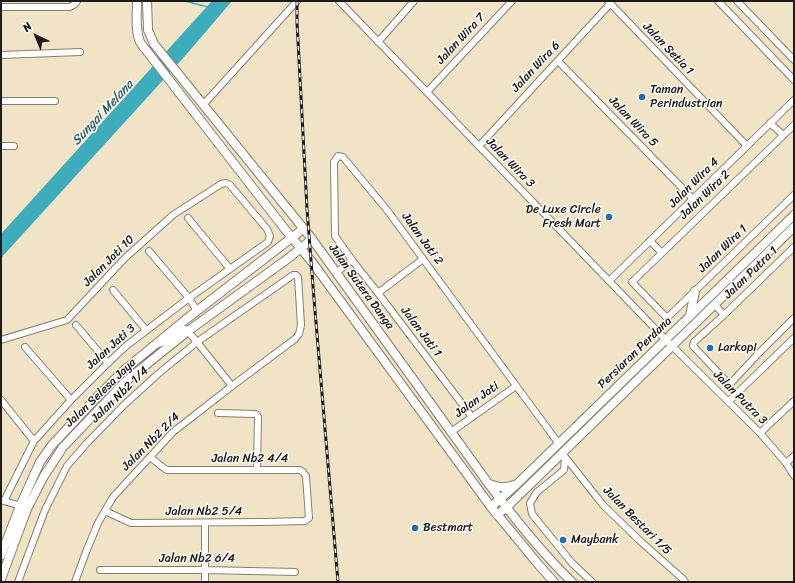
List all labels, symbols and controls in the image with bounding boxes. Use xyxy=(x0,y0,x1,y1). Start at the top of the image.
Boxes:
street label: Jalan Wira 7 xyxy=(434,11,488,67)
north arrow xyxy=(16,16,56,56)
text: N xyxy=(18,18,37,36)
street label: Jalan Setia 1 xyxy=(639,20,697,78)
street label: Jalan Wira 6 xyxy=(509,39,563,95)
water label: Sungai Melana xyxy=(69,77,137,149)
place label: Taman Perindustrian xyxy=(650,83,722,111)
marker: Taman Perindustrian xyxy=(637,92,647,102)
street label: Jalan Wira 5 xyxy=(605,94,661,150)
street label: Jalan Wira 3 xyxy=(483,135,537,191)
street label: Jalan Wira 4 xyxy=(666,155,722,211)
street label: Jalan Wira 2 xyxy=(677,168,733,222)
place label: De Luxe Circle Fresh Mart xyxy=(526,203,601,231)
street label: Jalan Jati 2 xyxy=(398,210,446,268)
marker: De Luxe Circle Fresh Mart xyxy=(604,212,614,222)
street label: Jalan Wira 1 xyxy=(696,222,750,276)
street label: Jalan Jati 10 xyxy=(80,232,138,290)
street label: Jalan Sutera Danga xyxy=(325,242,397,332)
street label: Jalan Putra 1 xyxy=(721,244,781,302)
street label: Jalan Jati 1 xyxy=(397,304,445,360)
street label: Persiaran Perdana xyxy=(595,314,675,392)
street label: Jalan Jati 3 xyxy=(84,321,138,373)
place label: Larkopi xyxy=(718,341,757,355)
marker: Larkopi xyxy=(705,343,715,353)
street label: Jalan Selesa Jaya xyxy=(63,356,139,430)
street label: Jalan Nb2 1/4 xyxy=(88,364,152,426)
street label: Jalan Putra 3 xyxy=(710,368,770,428)
street label: Jalan Jati xyxy=(452,379,502,421)
street label: Jalan Nb2 2/4 xyxy=(119,410,183,474)
street label: Jalan Nb2 4/4 xyxy=(212,452,288,466)
street label: Jalan Bestari 1/5 xyxy=(600,484,674,558)
street label: Jalan Nb2 5/4 xyxy=(166,505,242,519)
place label: Bestmart xyxy=(423,521,473,535)
marker: Bestmart xyxy=(410,523,420,533)
place label: Maybank xyxy=(571,533,618,547)
marker: Maybank xyxy=(558,535,568,545)
street label: Jalan Nb2 6/4 xyxy=(159,552,235,566)

